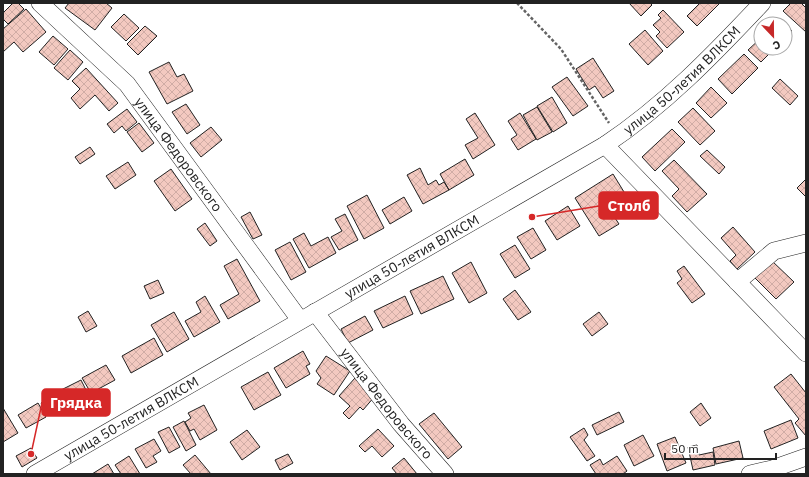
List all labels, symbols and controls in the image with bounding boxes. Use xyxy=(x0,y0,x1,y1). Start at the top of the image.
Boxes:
north arrow xyxy=(753,16,793,56)
street label: улица 50-летия ВЛКСМ xyxy=(620,22,744,138)
text: С xyxy=(771,37,783,53)
street label: улица Федоровского xyxy=(131,93,227,215)
callout: Столб xyxy=(599,192,658,219)
text: Столб xyxy=(607,196,651,215)
street label: улица 50-летия ВЛКСМ xyxy=(341,211,482,302)
street label: улица Федоровского xyxy=(337,344,437,463)
street label: улица 50-летия ВЛКСМ xyxy=(61,373,202,464)
callout: Грядка xyxy=(42,389,110,416)
text: Грядка xyxy=(50,393,102,412)
scale bar xyxy=(665,435,776,461)
text: 50 m xyxy=(671,441,699,456)

